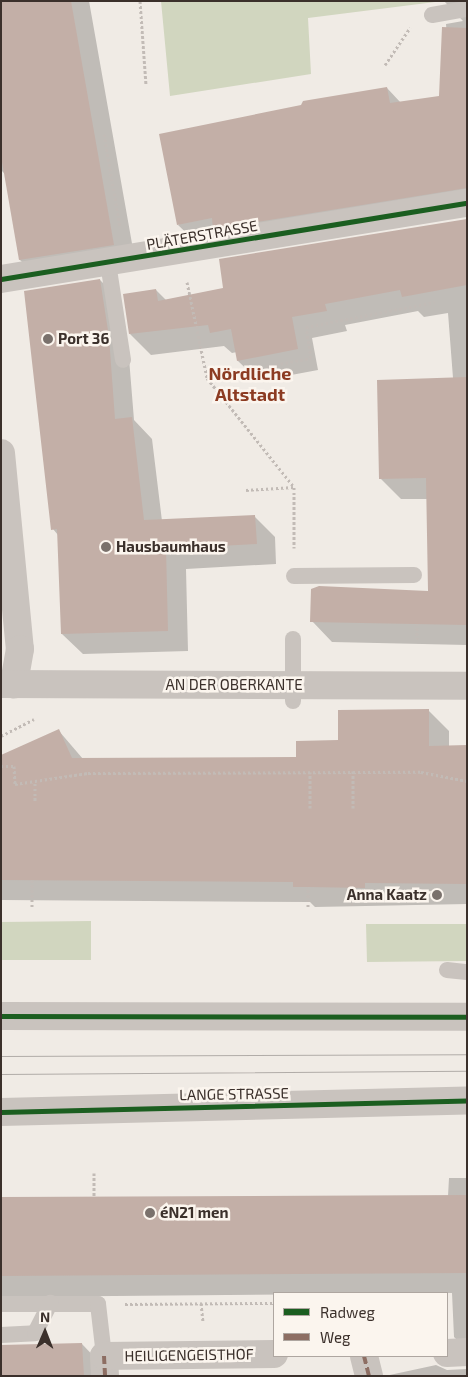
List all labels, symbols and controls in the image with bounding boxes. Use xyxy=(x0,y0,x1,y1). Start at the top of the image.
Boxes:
street label: PLÄTERSTRASSE xyxy=(145,216,259,254)
place label: Port 36 xyxy=(58,330,109,348)
marker: Port 36 xyxy=(42,333,54,345)
district label: Nördliche Altstadt xyxy=(209,363,291,406)
place label: Hausbaumhaus xyxy=(116,538,226,556)
marker: Hausbaumhaus xyxy=(100,541,112,553)
street label: AN DER OBERKANTE xyxy=(165,676,303,694)
place label: Anna Kaatz xyxy=(347,886,427,904)
marker: Anna Kaatz xyxy=(431,889,443,901)
street label: LANGE STRASSE xyxy=(179,1084,289,1104)
place label: éN21 men xyxy=(160,1204,228,1222)
marker: éN21 men xyxy=(144,1207,156,1219)
legend xyxy=(273,1292,448,1357)
text: Radweg xyxy=(320,1303,375,1321)
north arrow xyxy=(20,1307,70,1357)
text: N xyxy=(40,1308,50,1325)
text: Weg xyxy=(320,1328,350,1346)
street label: HEILIGENGEISTHOF xyxy=(124,1345,254,1365)

